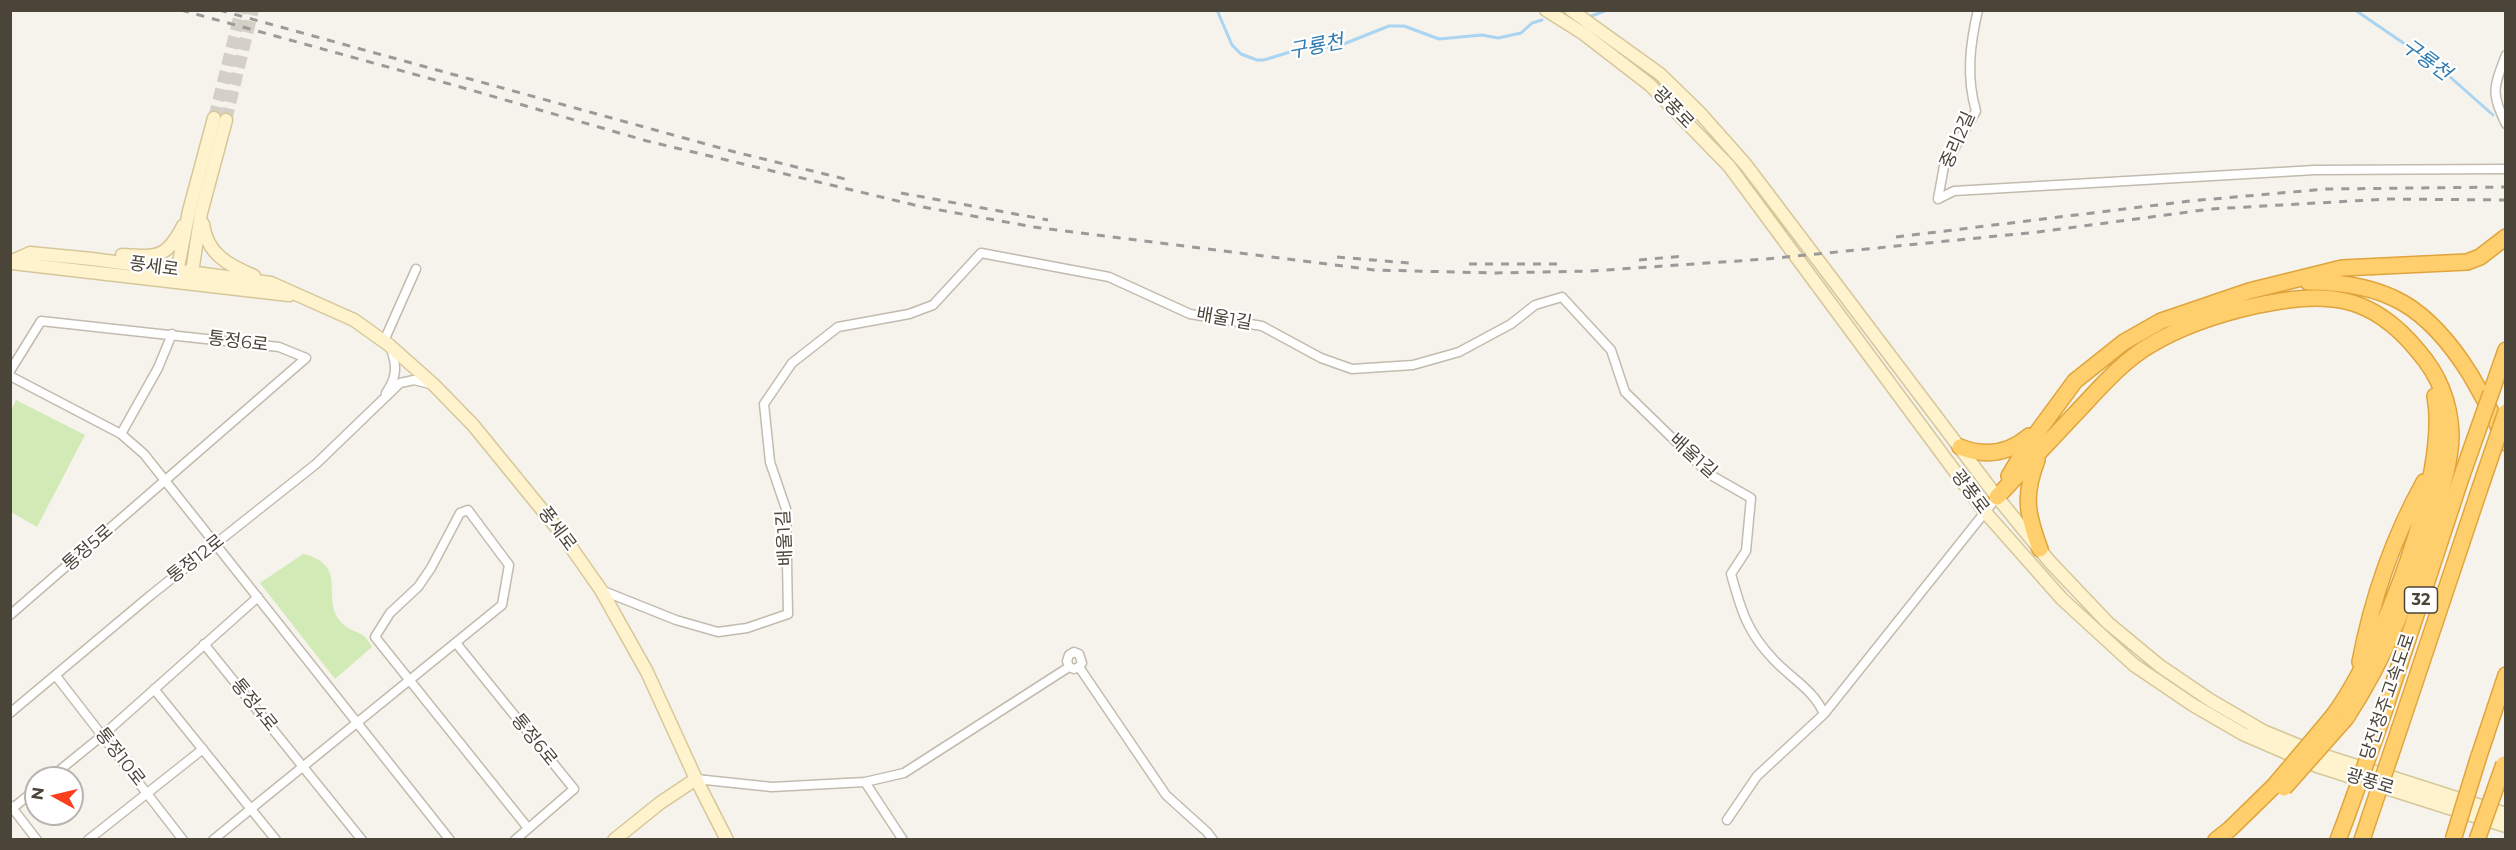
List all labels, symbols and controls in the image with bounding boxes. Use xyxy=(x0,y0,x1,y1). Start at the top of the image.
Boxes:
water label: 구룡천 xyxy=(1287,30,1345,64)
water label: 구룡천 xyxy=(2397,34,2455,86)
street label: 광풍로 xyxy=(1648,83,1698,133)
street label: 중리2길 xyxy=(1936,108,1980,172)
street label: 풍세로 xyxy=(128,253,180,281)
street label: 배울1길 xyxy=(1194,303,1254,335)
street label: 통정6로 xyxy=(207,328,269,356)
street label: 배울1길 xyxy=(1665,429,1721,483)
street label: 광풍로 xyxy=(1946,466,1994,518)
street label: 풍세로 xyxy=(533,503,581,555)
street label: 배울1길 xyxy=(773,509,797,567)
street label: 통정5로 xyxy=(58,520,118,576)
street label: 통정12로 xyxy=(163,530,229,588)
road number: 32 xyxy=(2404,587,2438,613)
street label: 당진청주고속도로 xyxy=(2356,631,2420,763)
street label: 통정4로 xyxy=(226,674,282,736)
street label: 통정6로 xyxy=(507,710,561,770)
street label: 통정10로 xyxy=(91,724,149,790)
street label: 광풍로 xyxy=(2343,764,2397,800)
north arrow xyxy=(24,766,84,826)
text: N xyxy=(27,786,48,801)

